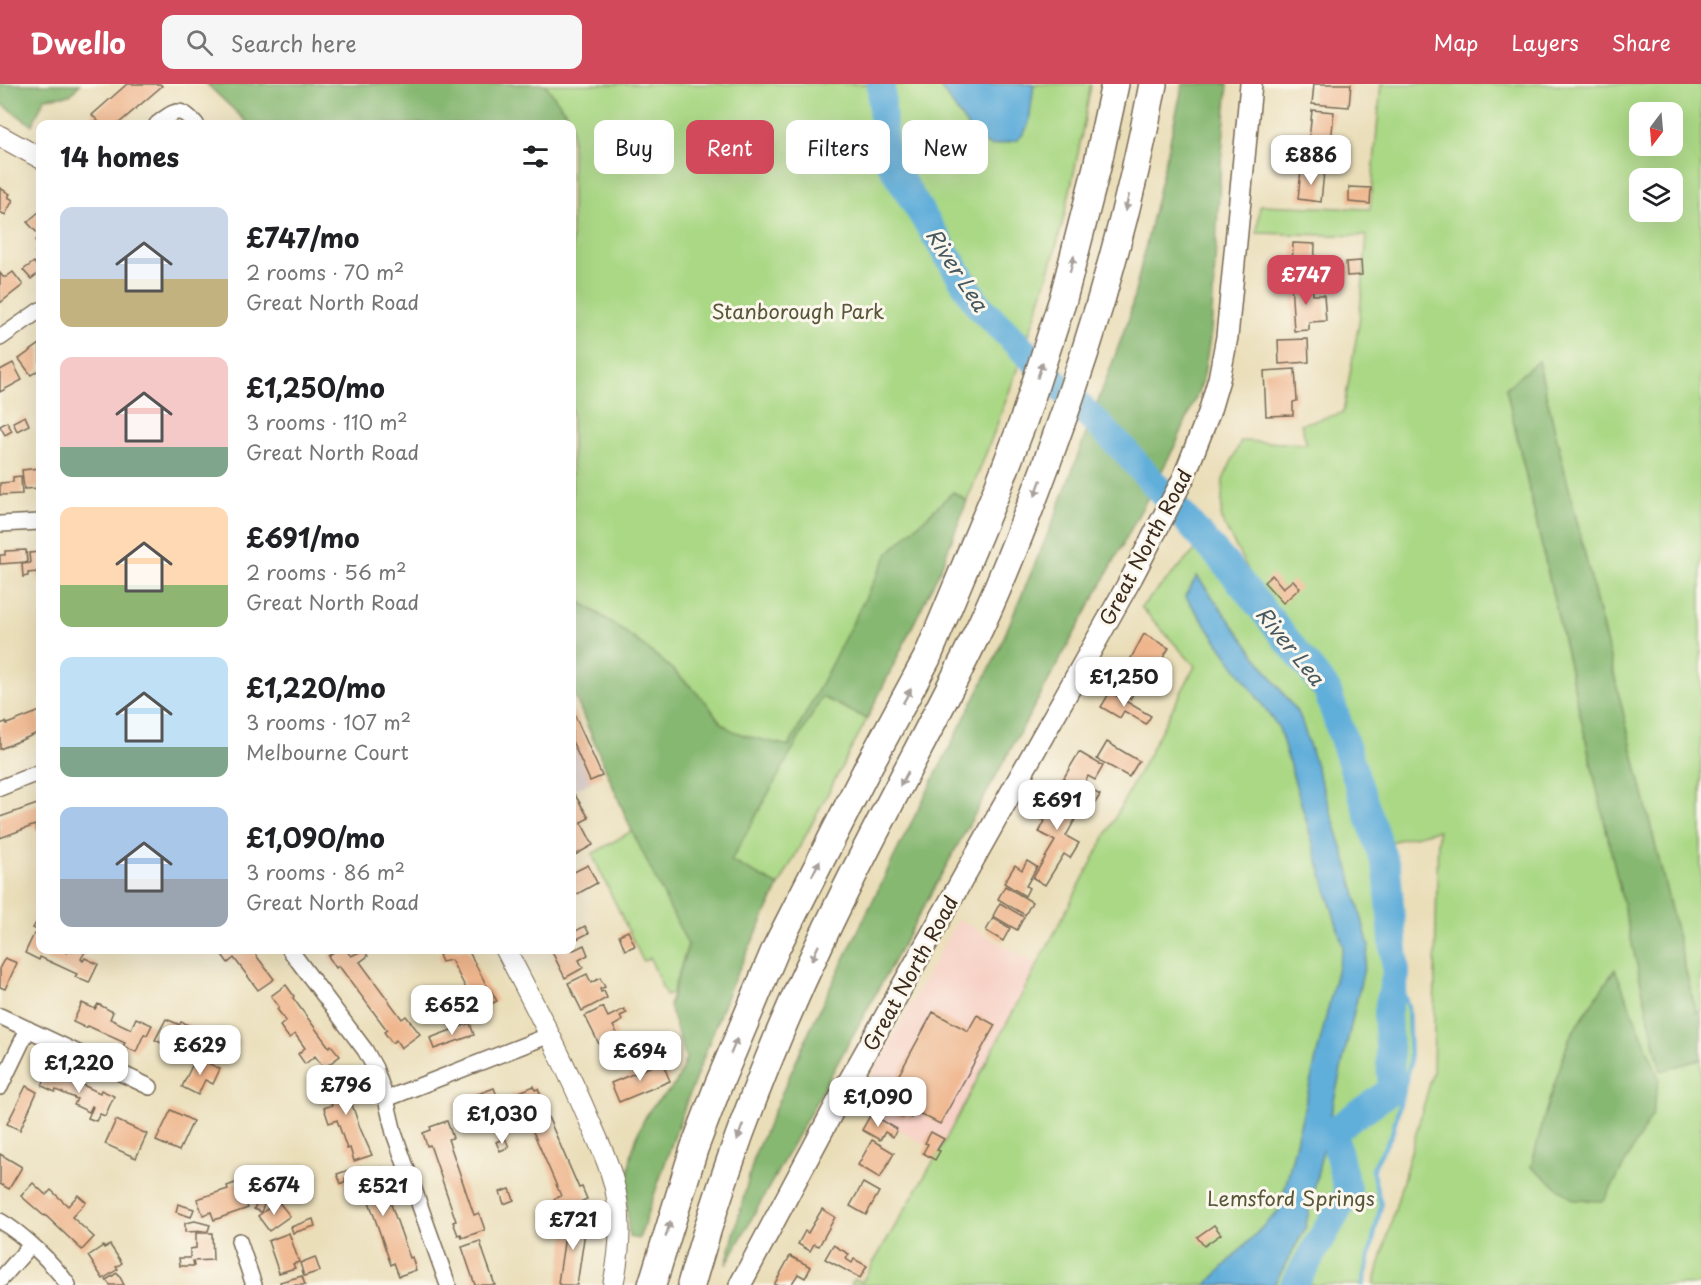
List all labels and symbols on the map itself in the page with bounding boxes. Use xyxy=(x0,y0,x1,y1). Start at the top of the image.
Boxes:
north arrow xyxy=(1629,102,1683,156)
pin: £886 xyxy=(1275,135,1347,186)
one-way arrow xyxy=(1121,193,1131,212)
water label: River Lea xyxy=(919,221,997,318)
one-way arrow xyxy=(1068,255,1077,273)
pin: £747 xyxy=(1270,255,1342,306)
park label: Stanborough Park xyxy=(711,296,885,326)
one-way arrow xyxy=(1036,361,1045,379)
street label: Great North Road xyxy=(1091,463,1199,631)
one-way arrow xyxy=(1033,479,1043,497)
water label: River Lea xyxy=(1249,599,1334,692)
pin: £1,250 xyxy=(1075,657,1173,708)
one-way arrow xyxy=(902,687,912,704)
one-way arrow xyxy=(899,771,909,788)
pin: £691 xyxy=(1021,780,1093,831)
one-way arrow xyxy=(811,860,821,877)
street label: Great North Road xyxy=(855,890,965,1056)
one-way arrow xyxy=(811,944,820,961)
pin: £652 xyxy=(416,985,488,1036)
pin: £629 xyxy=(164,1025,236,1076)
pin: £694 xyxy=(604,1031,676,1082)
one-way arrow xyxy=(730,1037,739,1054)
pin: £1,220 xyxy=(30,1043,128,1094)
pin: £796 xyxy=(310,1065,382,1116)
pin: £1,090 xyxy=(829,1077,927,1128)
pin: £1,030 xyxy=(453,1094,551,1145)
one-way arrow xyxy=(734,1123,744,1141)
pin: £674 xyxy=(238,1165,310,1216)
pin: £521 xyxy=(347,1166,419,1217)
park label: Lemsford Springs xyxy=(1207,1183,1375,1213)
pin: £721 xyxy=(537,1200,609,1251)
one-way arrow xyxy=(664,1220,674,1238)

